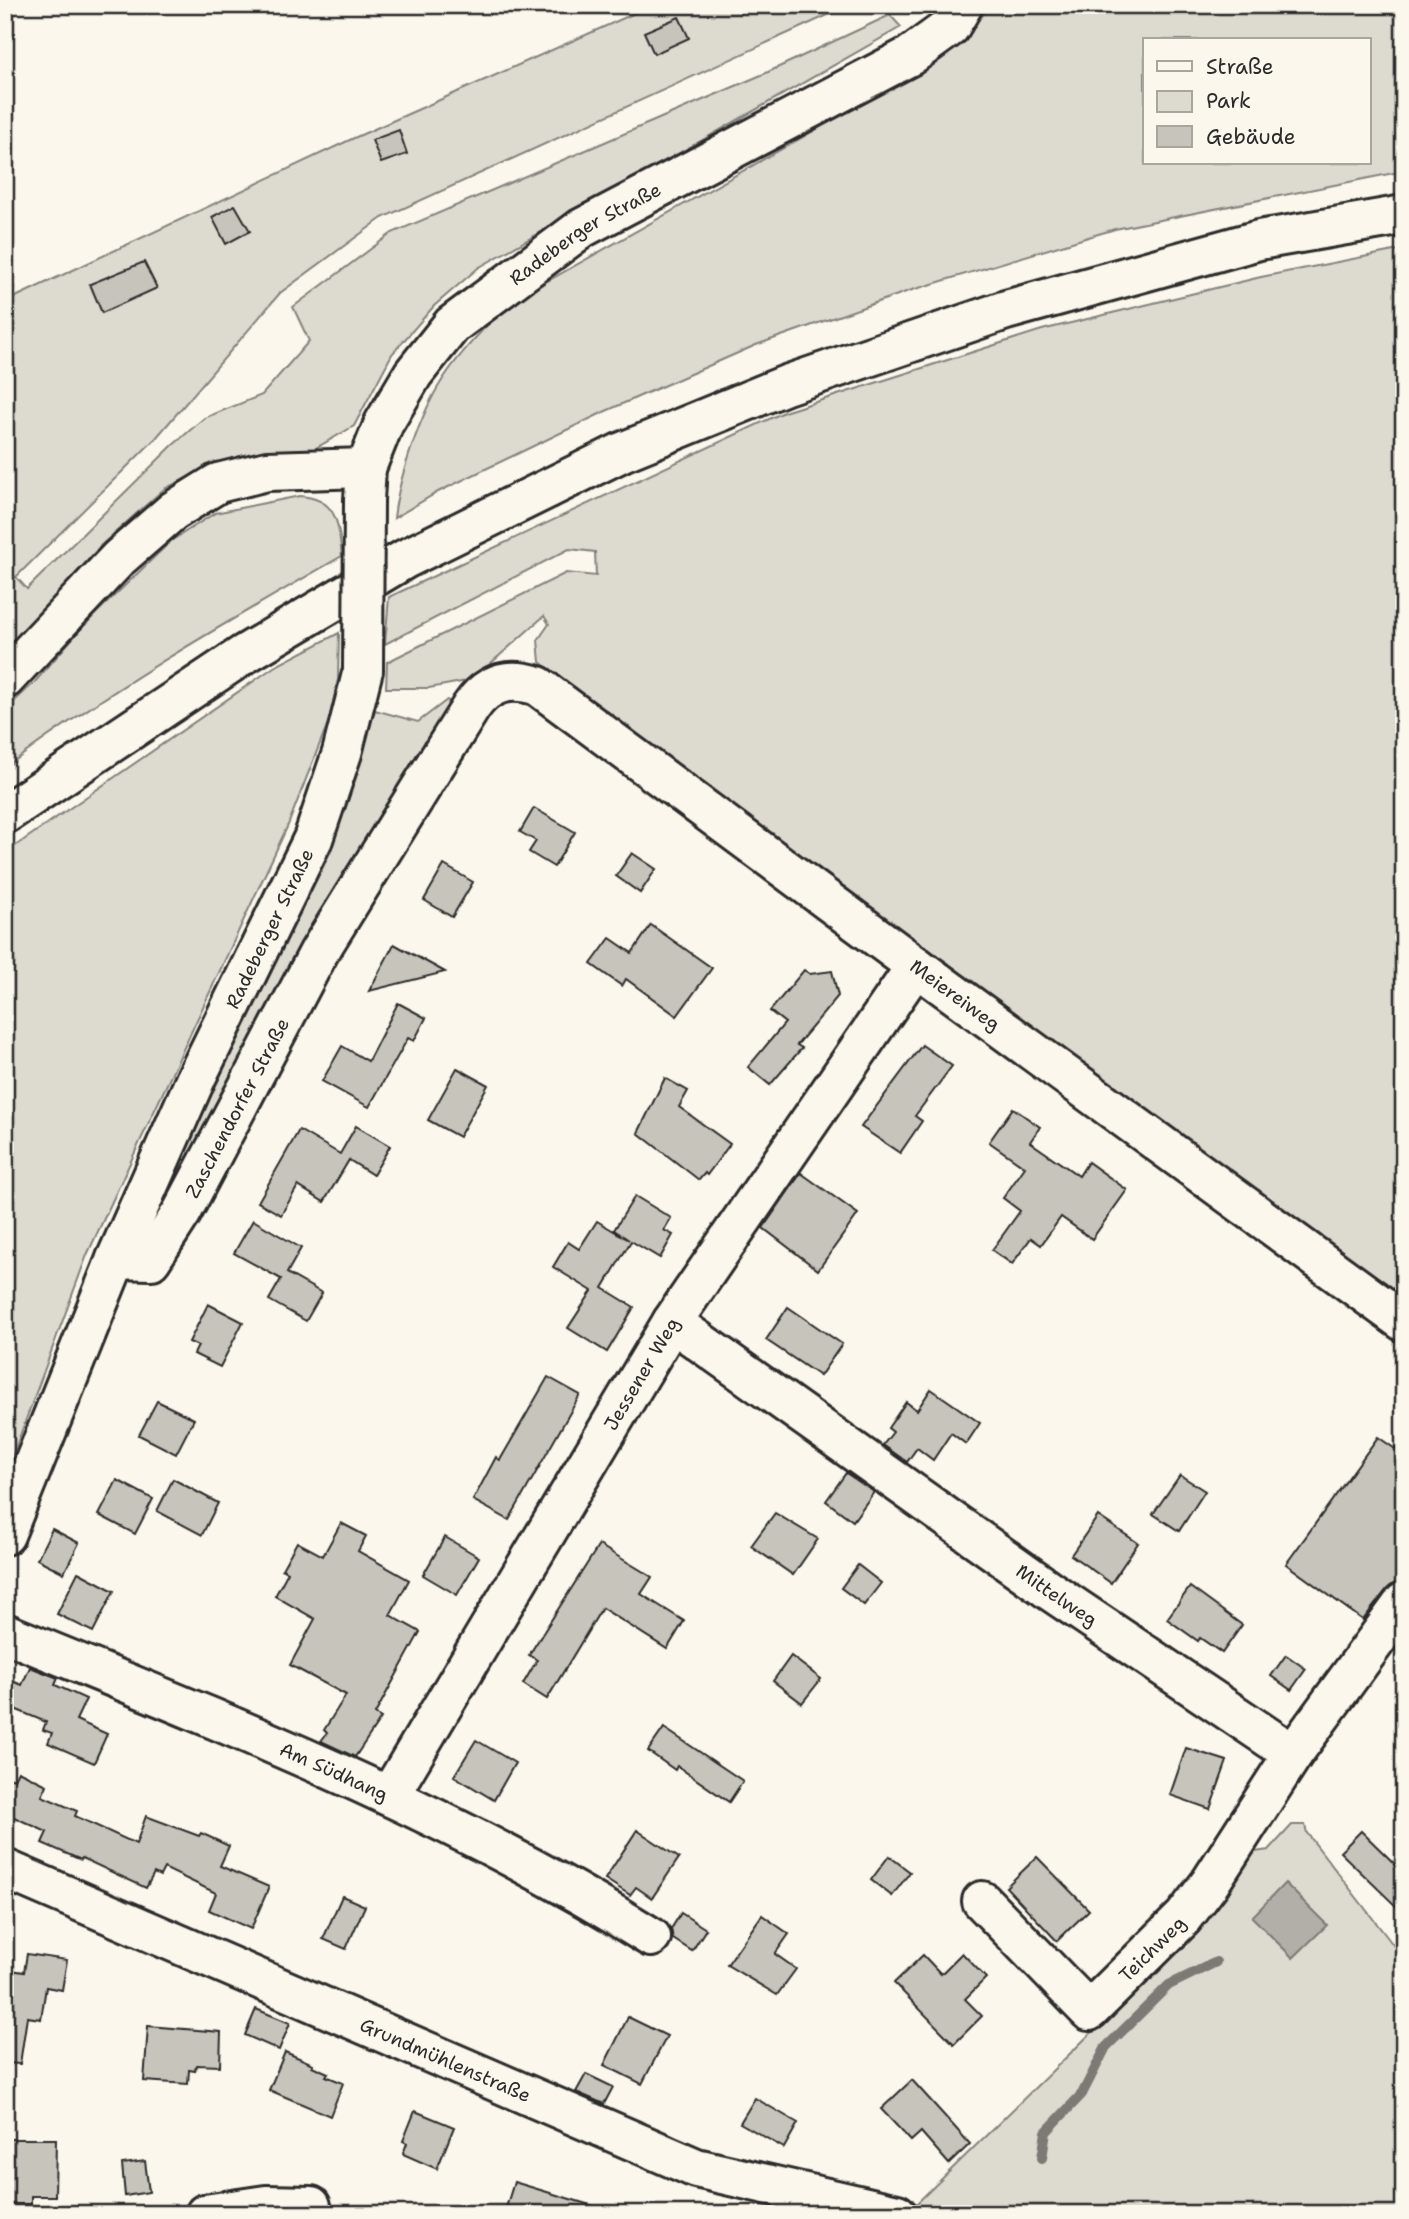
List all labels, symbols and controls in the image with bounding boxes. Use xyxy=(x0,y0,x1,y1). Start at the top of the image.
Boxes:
legend xyxy=(1143,38,1370,164)
text: Straße xyxy=(1206,53,1274,81)
text: Park xyxy=(1206,87,1251,115)
text: Gebäude xyxy=(1206,123,1296,151)
street label: Radeberger Straße xyxy=(504,176,665,291)
street label: Radeberger Straße xyxy=(220,844,319,1013)
street label: Meiereiweg xyxy=(905,953,1006,1036)
street label: Zaschendorfer Straße xyxy=(179,1013,295,1202)
street label: Jessener Weg xyxy=(598,1312,685,1435)
street label: Mittelweg xyxy=(1011,1558,1103,1632)
street label: Am Südhang xyxy=(276,1736,392,1807)
street label: Teichweg xyxy=(1113,1910,1191,1987)
street label: Grundmühlenstraße xyxy=(356,2012,535,2108)

